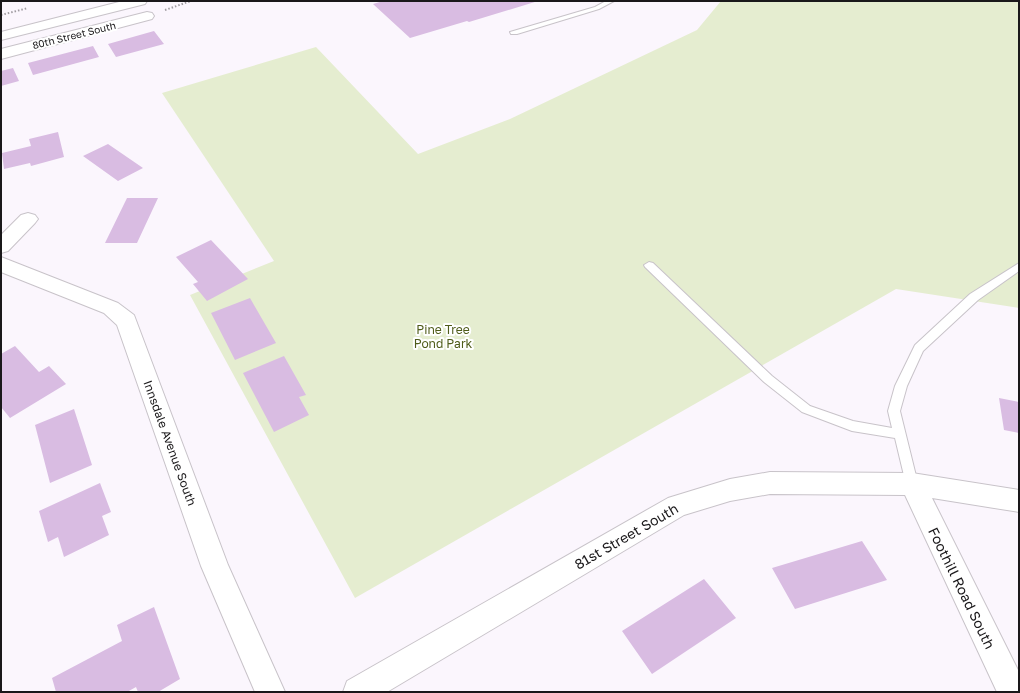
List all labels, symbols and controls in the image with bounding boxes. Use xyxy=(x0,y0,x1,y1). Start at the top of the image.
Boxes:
street label: 80th Street South xyxy=(31,19,117,51)
park label: Pine Tree Pond Park xyxy=(414,322,473,351)
street label: Innsdale Avenue South xyxy=(140,378,200,508)
street label: 81st Street South xyxy=(571,499,681,573)
street label: Foothill Road South xyxy=(925,524,999,652)

